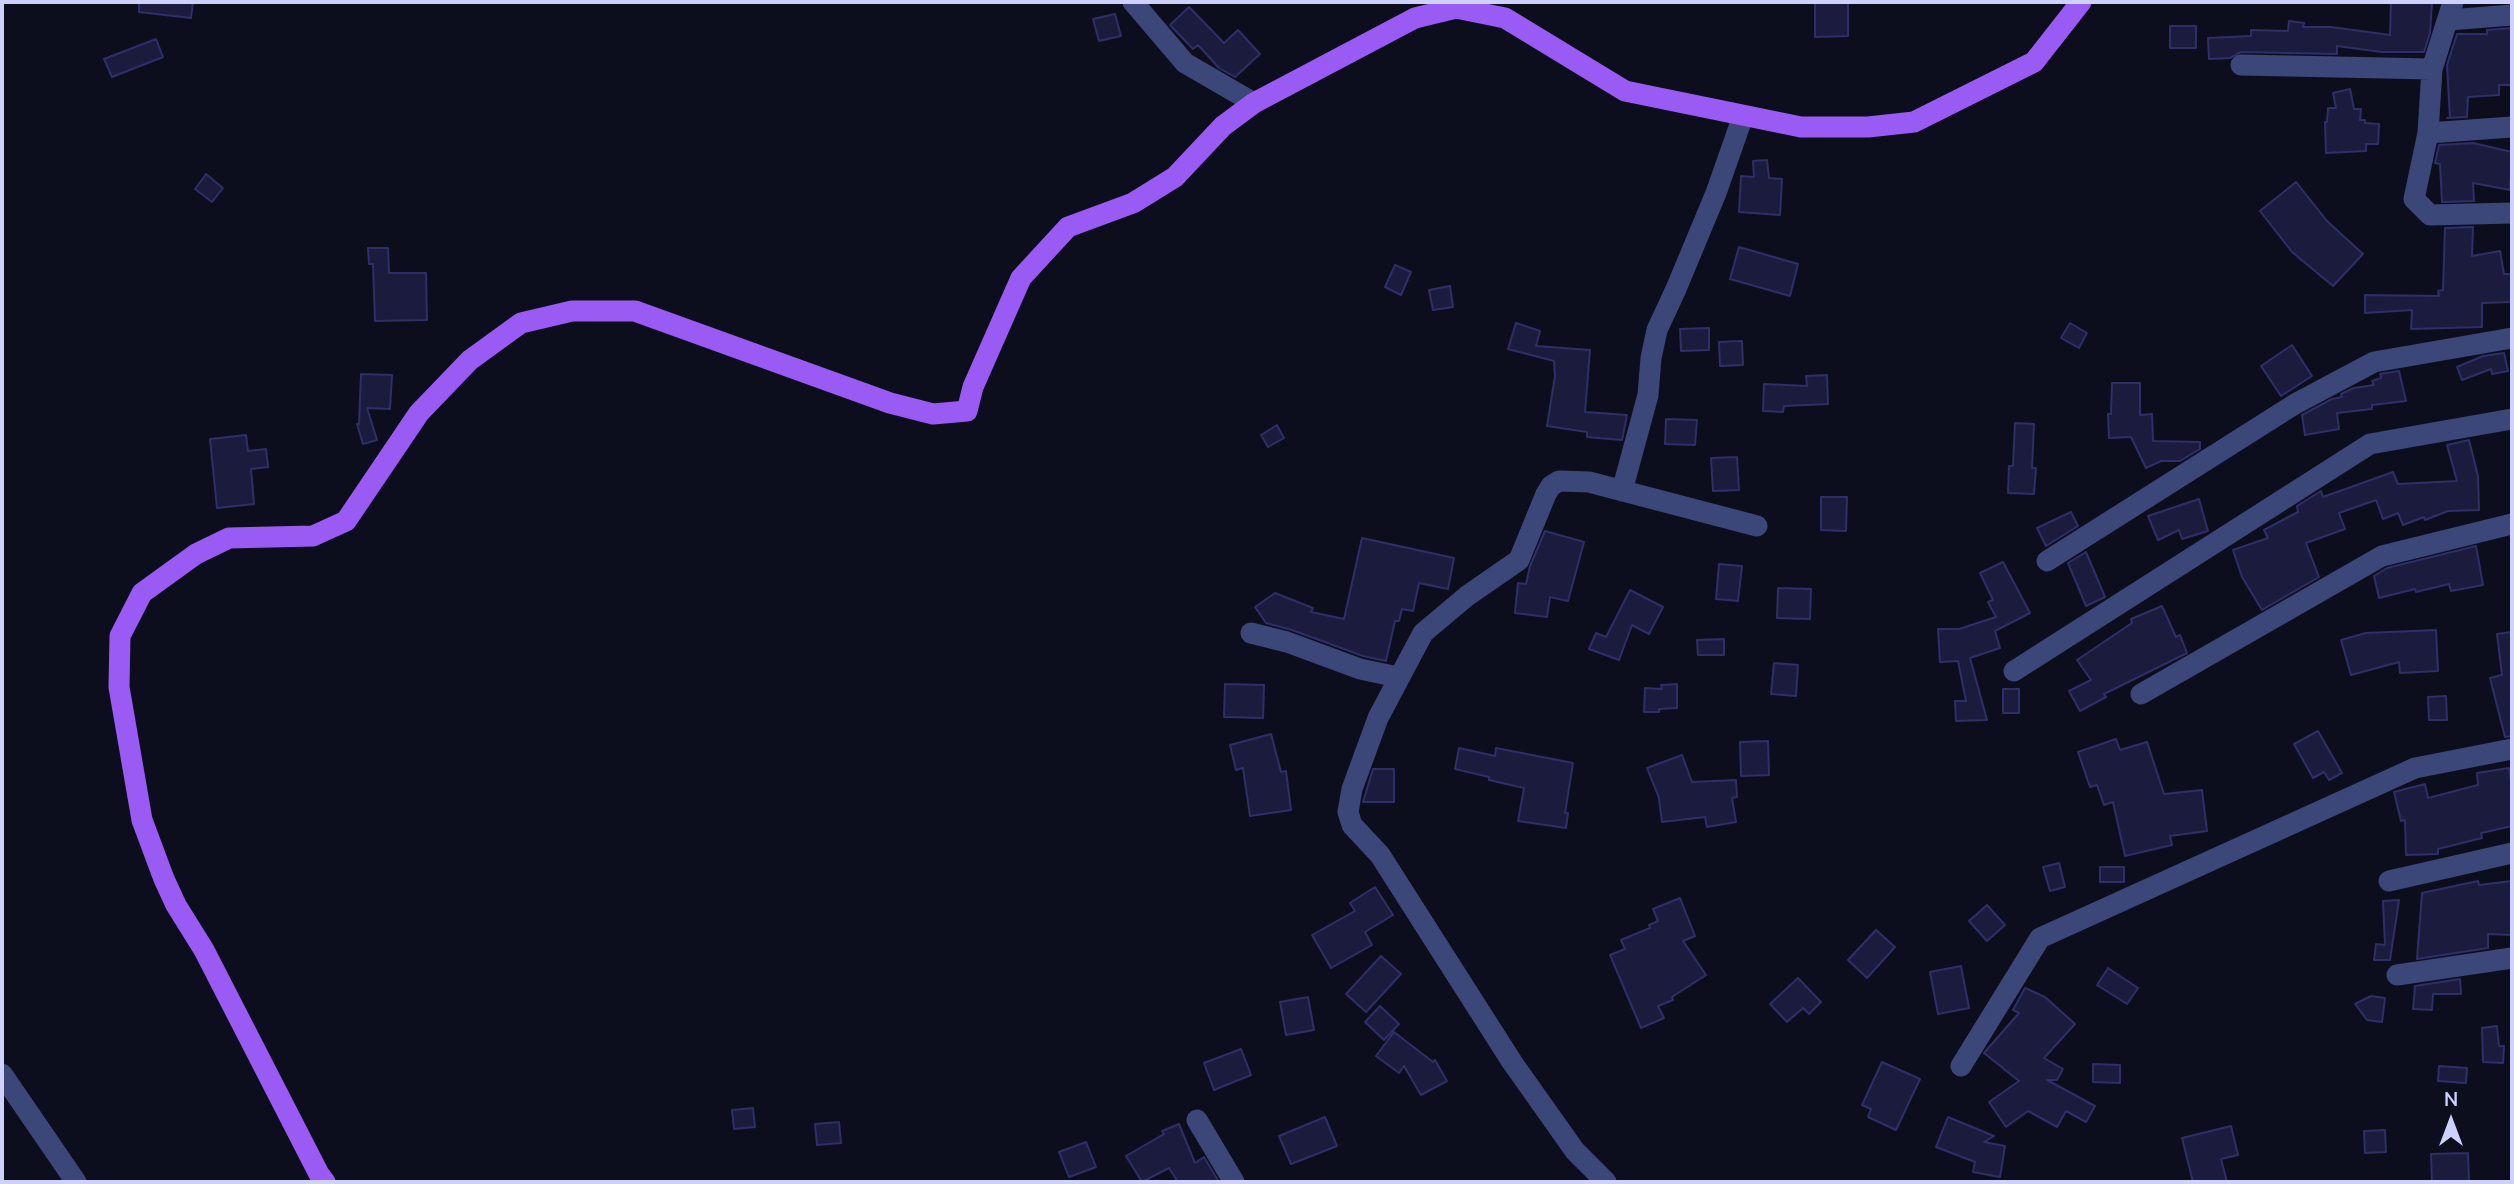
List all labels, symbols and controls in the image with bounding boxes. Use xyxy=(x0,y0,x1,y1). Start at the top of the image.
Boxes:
north arrow xyxy=(2416,1086,2486,1156)
text: N xyxy=(2444,1087,2458,1113)

